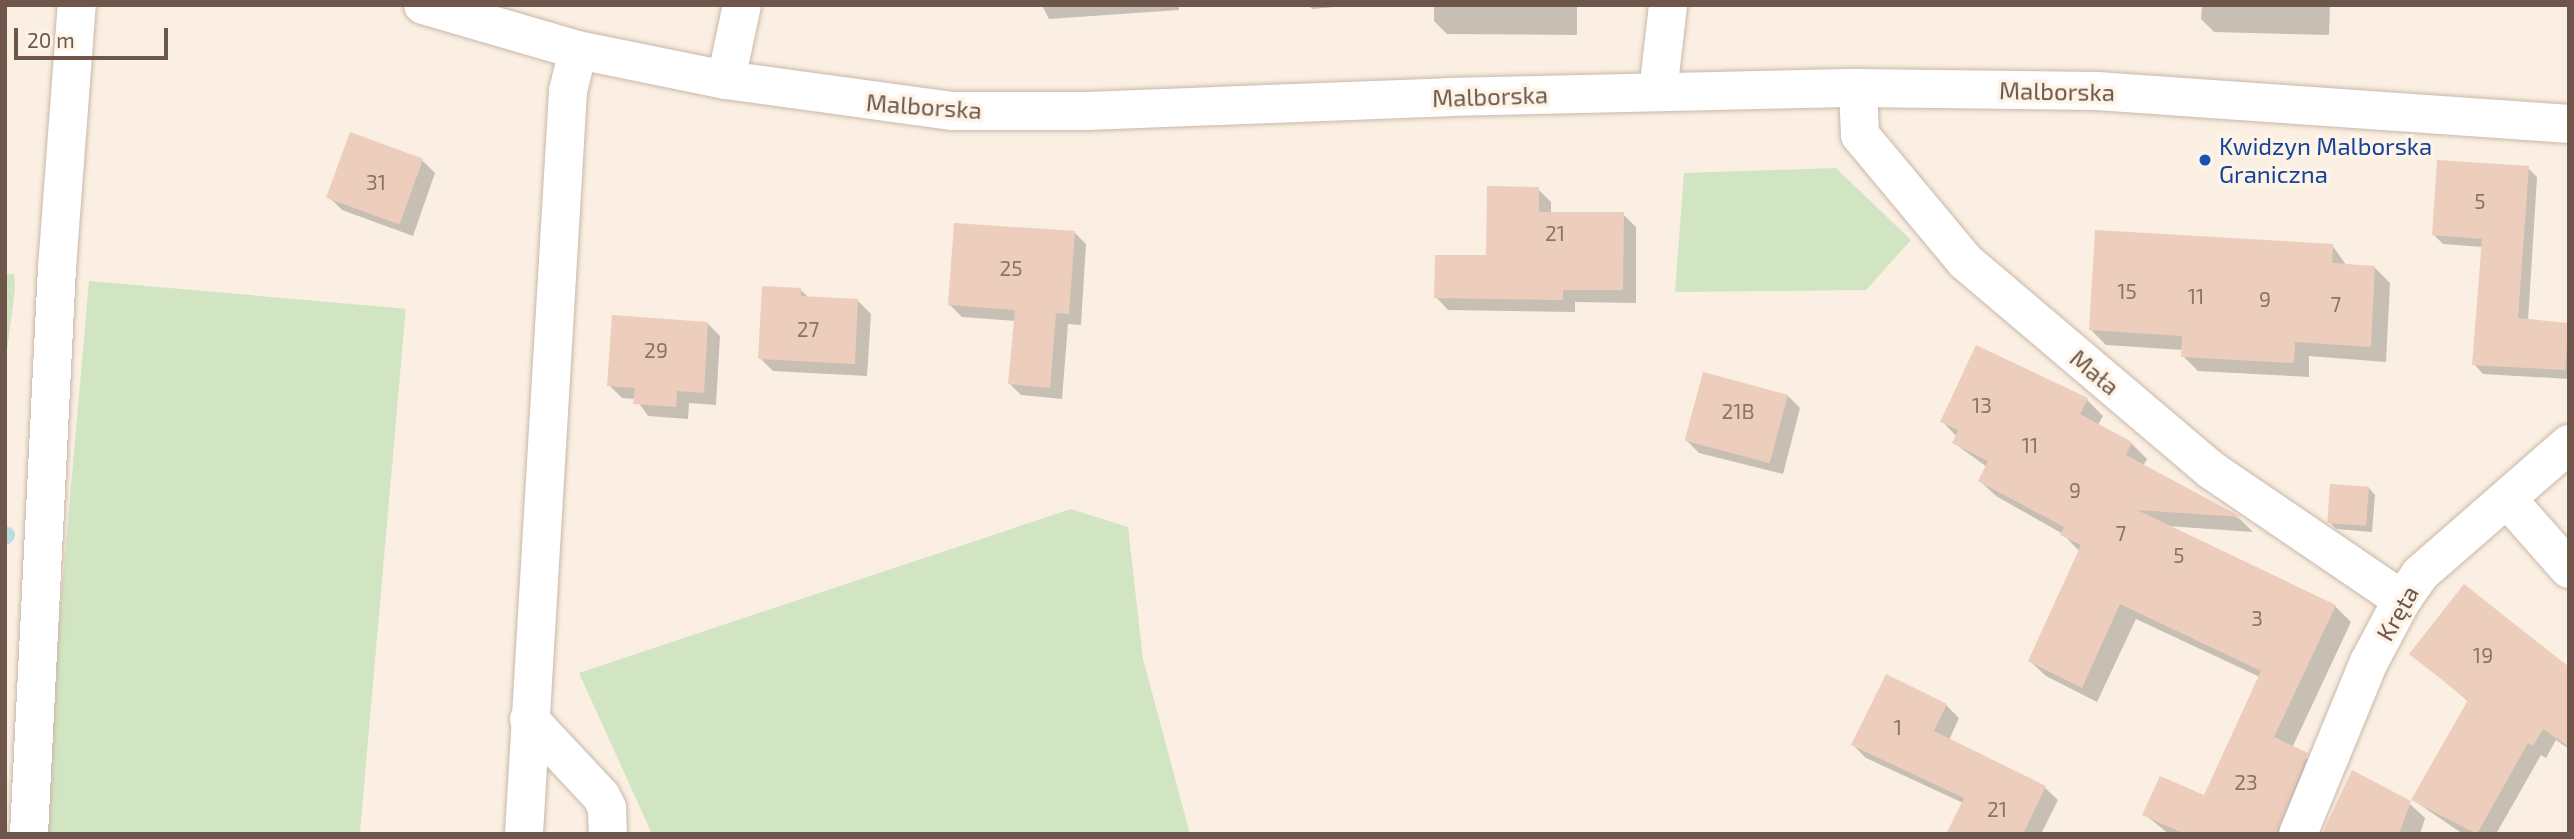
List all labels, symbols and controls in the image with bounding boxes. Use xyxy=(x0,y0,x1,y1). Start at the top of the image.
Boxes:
scale bar xyxy=(18,14,172,58)
text: 20 m xyxy=(27,27,75,52)
street label: Malborska xyxy=(1999,76,2115,106)
street label: Malborska xyxy=(1432,80,1548,112)
street label: Malborska xyxy=(865,88,983,124)
place label: Kwidzyn Malborska Graniczna xyxy=(2219,132,2432,188)
marker: Kwidzyn Malborska Graniczna xyxy=(2197,152,2213,168)
house number: 31 xyxy=(366,169,386,195)
house number: 5 xyxy=(2474,188,2486,214)
house number: 21 xyxy=(1545,220,1565,246)
house number: 25 xyxy=(999,255,1023,281)
house number: 15 xyxy=(2117,278,2137,304)
house number: 11 xyxy=(2188,283,2204,309)
house number: 9 xyxy=(2259,286,2271,312)
house number: 7 xyxy=(2331,291,2341,317)
house number: 27 xyxy=(797,316,819,342)
house number: 29 xyxy=(644,337,668,363)
street label: Mała xyxy=(2065,343,2125,401)
house number: 13 xyxy=(1972,392,1992,418)
house number: 21B xyxy=(1721,398,1755,424)
house number: 11 xyxy=(2022,432,2038,458)
house number: 9 xyxy=(2069,477,2081,503)
house number: 7 xyxy=(2116,520,2126,546)
house number: 5 xyxy=(2173,542,2185,568)
street label: Kręta xyxy=(2370,580,2424,646)
house number: 3 xyxy=(2251,605,2263,631)
house number: 19 xyxy=(2473,642,2493,668)
house number: 1 xyxy=(1894,714,1902,740)
house number: 23 xyxy=(2234,769,2258,795)
house number: 21 xyxy=(1987,796,2007,822)

